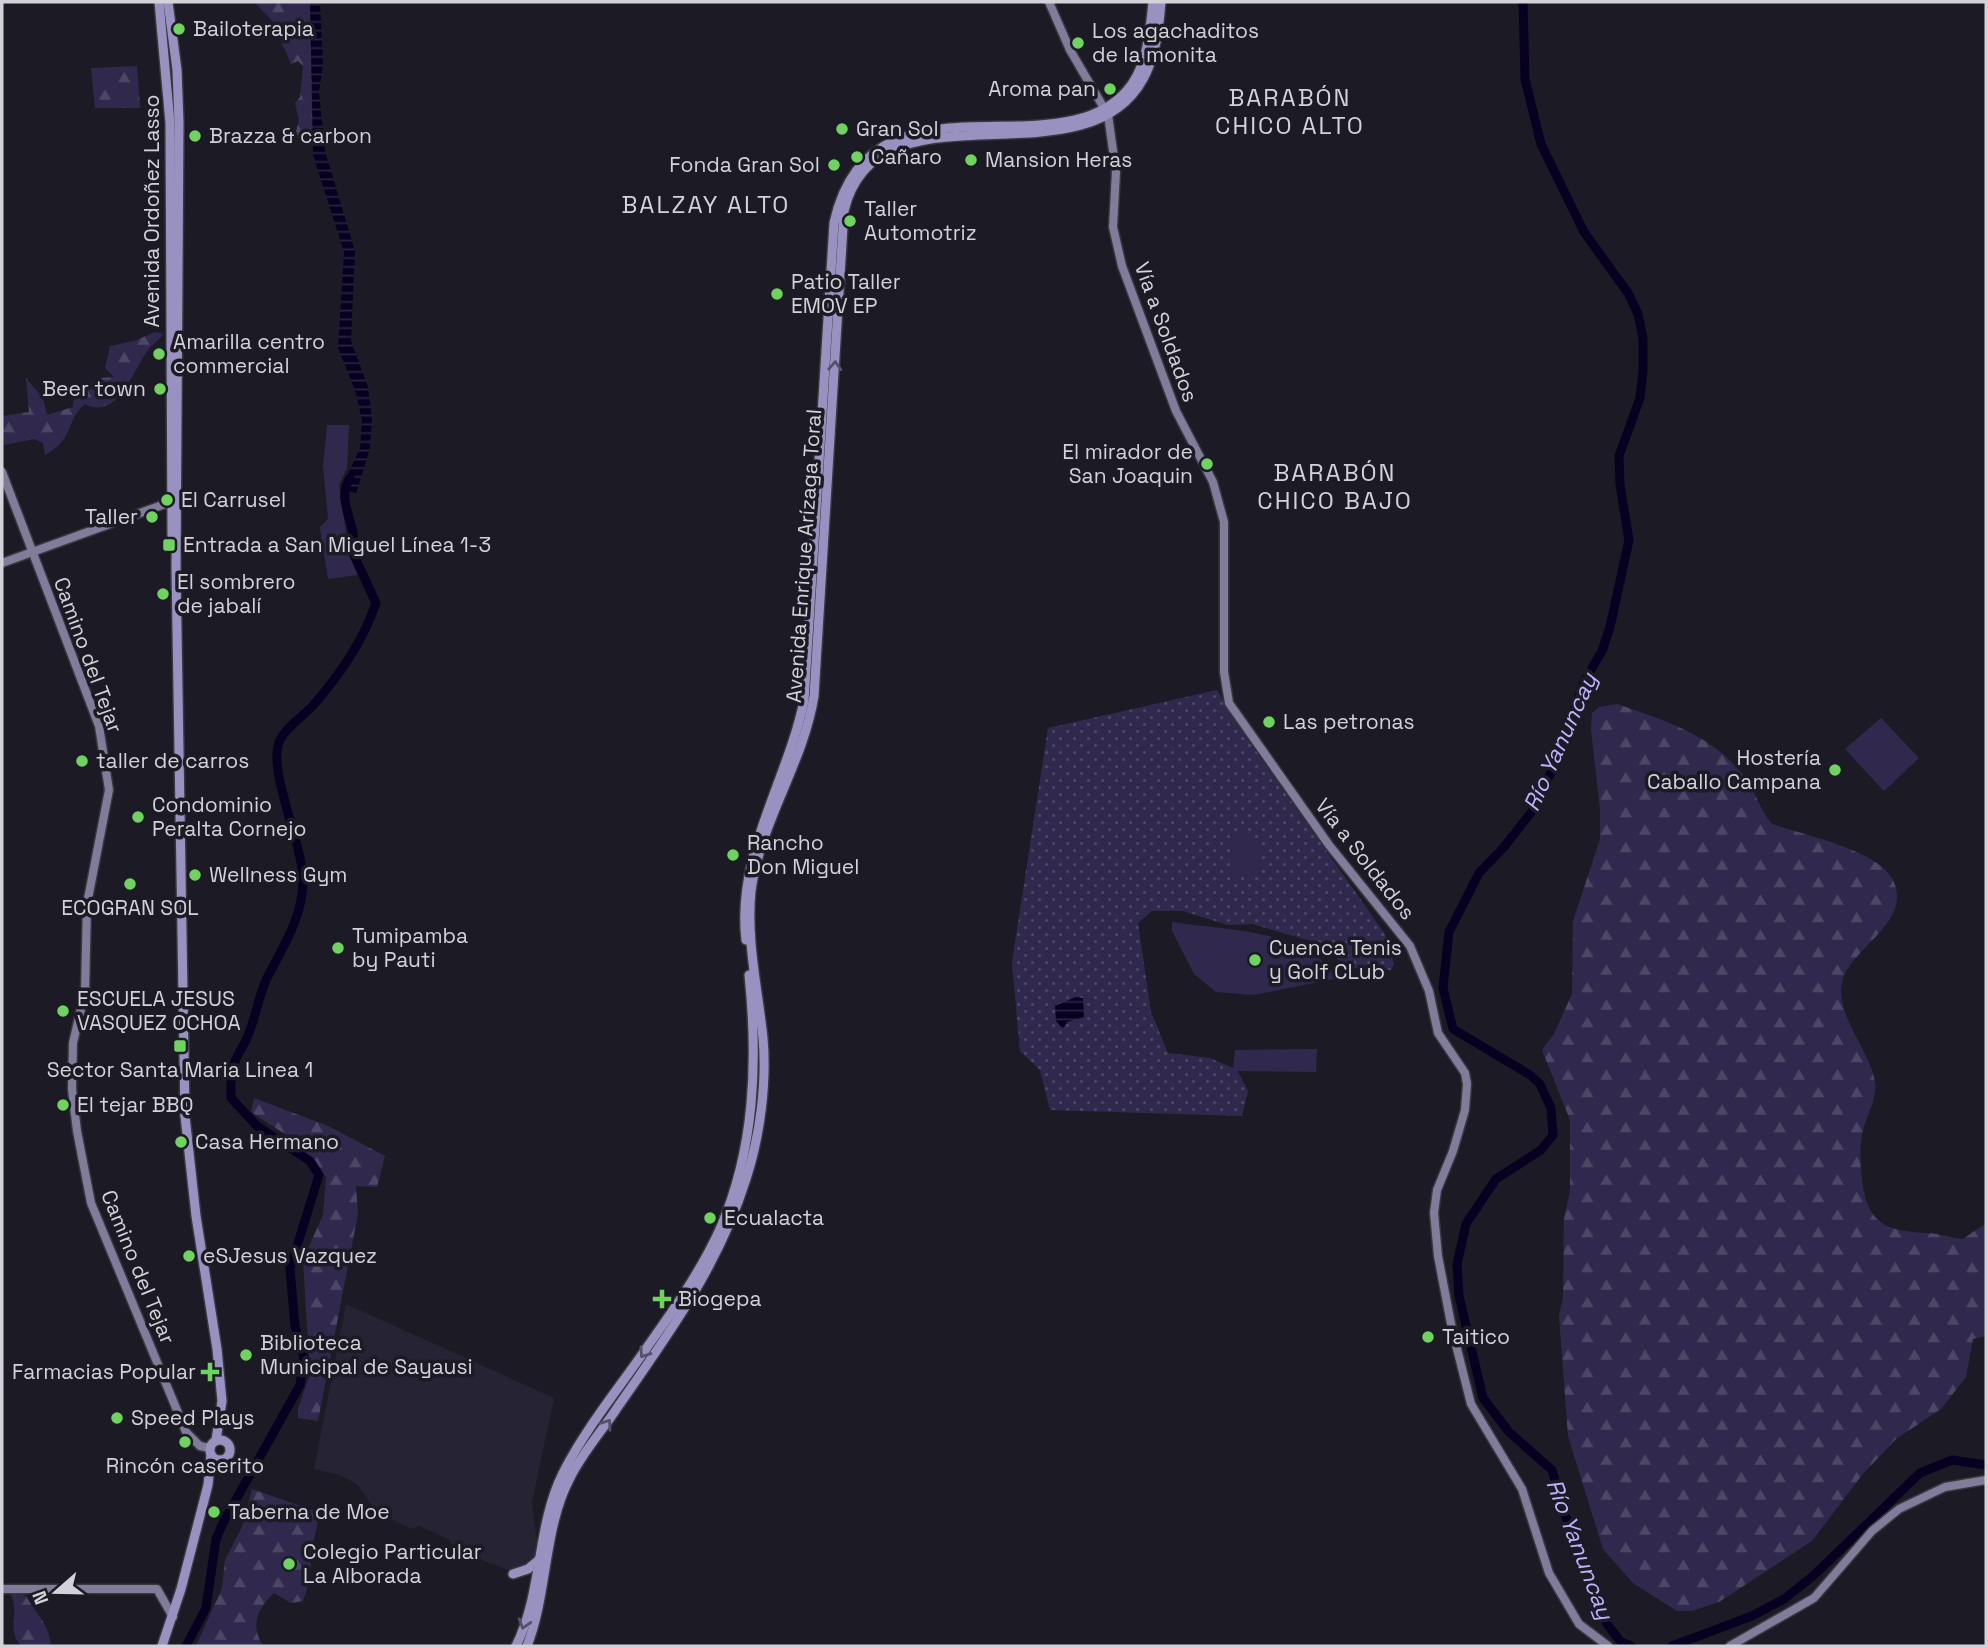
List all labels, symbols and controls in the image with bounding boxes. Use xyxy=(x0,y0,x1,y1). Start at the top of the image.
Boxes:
place label: Bailoterapia xyxy=(193,15,314,42)
place label: Los agachaditos de la monita xyxy=(1092,17,1259,68)
marker: Bailoterapia xyxy=(171,21,187,37)
marker: Los agachaditos de la monita xyxy=(1070,35,1086,51)
place label: Aroma pan xyxy=(988,75,1096,102)
marker: Aroma pan xyxy=(1102,81,1118,97)
district label: BARABÓN CHICO ALTO xyxy=(1215,82,1365,141)
street label: Avenida Ordoñez Lasso xyxy=(138,94,165,328)
place label: Gran Sol xyxy=(856,115,939,142)
marker: Gran Sol xyxy=(834,121,850,137)
place label: Brazza & carbon xyxy=(209,122,372,149)
marker: Brazza & carbon xyxy=(187,128,203,144)
place label: Cañaro xyxy=(871,143,942,170)
place label: Mansion Heras xyxy=(985,146,1132,173)
marker: Cañaro xyxy=(849,149,865,165)
place label: Fonda Gran Sol xyxy=(669,151,820,178)
marker: Mansion Heras xyxy=(963,152,979,168)
marker: Fonda Gran Sol xyxy=(826,157,842,173)
district label: BALZAY ALTO xyxy=(622,189,790,220)
place label: Taller Automotriz xyxy=(864,195,977,246)
marker: Taller Automotriz xyxy=(842,213,858,229)
street label: Vía a Soldados xyxy=(1129,258,1204,405)
place label: Patio Taller EMOV EP xyxy=(791,268,901,319)
marker: Patio Taller EMOV EP xyxy=(769,286,785,302)
place label: Amarilla centro commercial xyxy=(173,328,325,379)
marker: Amarilla centro commercial xyxy=(151,346,167,362)
one-way arrow xyxy=(827,360,842,371)
place label: Beer town xyxy=(42,375,146,402)
marker: Beer town xyxy=(152,381,168,397)
street label: Avenida Enrique Arízaga Toral xyxy=(780,408,827,704)
place label: El mirador de San Joaquin xyxy=(1062,438,1193,489)
marker: El mirador de San Joaquin xyxy=(1199,456,1215,472)
district label: BARABÓN CHICO BAJO xyxy=(1257,457,1413,516)
place label: El Carrusel xyxy=(181,486,286,513)
marker: El Carrusel xyxy=(159,492,175,508)
place label: Taller xyxy=(85,503,138,530)
marker: Taller xyxy=(144,509,160,525)
place label: Entrada a San Miguel Línea 1-3 xyxy=(183,531,491,558)
marker: Entrada a San Miguel Línea 1-3 xyxy=(161,537,177,553)
place label: El sombrero de jabalí xyxy=(177,568,295,619)
street label: Camino del Tejar xyxy=(48,573,129,736)
marker: El sombrero de jabalí xyxy=(155,586,171,602)
water label: Río Yanuncay xyxy=(1516,667,1604,816)
place label: Las petronas xyxy=(1283,708,1415,735)
marker: Las petronas xyxy=(1261,714,1277,730)
place label: Hostería Caballo Campana xyxy=(1647,744,1821,795)
place label: taller de carros xyxy=(96,747,249,774)
marker: taller de carros xyxy=(74,753,90,769)
marker: Hostería Caballo Campana xyxy=(1827,762,1843,778)
place label: Condominio Peralta Cornejo xyxy=(152,791,306,842)
street label: Vía a Soldados xyxy=(1310,792,1421,925)
marker: Condominio Peralta Cornejo xyxy=(130,809,146,825)
place label: Rancho Don Miguel xyxy=(747,829,859,880)
marker: Rancho Don Miguel xyxy=(725,847,741,863)
place label: Wellness Gym xyxy=(209,861,347,888)
marker: Wellness Gym xyxy=(187,867,203,883)
marker: ECOGRAN SOL xyxy=(122,876,138,892)
place label: ECOGRAN SOL xyxy=(61,894,199,921)
place label: Tumipamba by Pauti xyxy=(352,922,468,973)
place label: Cuenca Tenis y Golf CLub xyxy=(1269,934,1402,985)
marker: Tumipamba by Pauti xyxy=(330,940,346,956)
marker: Cuenca Tenis y Golf CLub xyxy=(1247,952,1263,968)
place label: ESCUELA JESUS VASQUEZ OCHOA xyxy=(77,985,241,1036)
marker: ESCUELA JESUS VASQUEZ OCHOA xyxy=(55,1003,71,1019)
marker: Sector Santa Maria Linea 1 xyxy=(172,1038,188,1054)
place label: Sector Santa Maria Linea 1 xyxy=(47,1056,313,1083)
place label: El tejar BBQ xyxy=(77,1091,193,1118)
marker: El tejar BBQ xyxy=(55,1097,71,1113)
place label: Casa Hermano xyxy=(195,1128,339,1155)
marker: Casa Hermano xyxy=(173,1134,189,1150)
street label: Camino del Tejar xyxy=(95,1186,182,1348)
place label: Ecualacta xyxy=(724,1204,824,1231)
marker: Ecualacta xyxy=(702,1210,718,1226)
place label: eSJesus Vazquez xyxy=(203,1242,377,1269)
marker: eSJesus Vazquez xyxy=(181,1248,197,1264)
place label: Biogepa xyxy=(678,1285,762,1312)
marker: Biogepa xyxy=(652,1289,672,1309)
place label: Taitico xyxy=(1442,1323,1510,1350)
place label: Biblioteca Municipal de Sayausi xyxy=(260,1329,473,1380)
marker: Taitico xyxy=(1420,1329,1436,1345)
one-way arrow xyxy=(640,1345,652,1358)
marker: Biblioteca Municipal de Sayausi xyxy=(238,1347,254,1363)
place label: Farmacias Popular xyxy=(12,1358,196,1385)
marker: Farmacias Popular xyxy=(202,1364,218,1380)
place label: Speed Plays xyxy=(131,1404,255,1431)
marker: Speed Plays xyxy=(109,1410,125,1426)
one-way arrow xyxy=(599,1419,611,1432)
marker: Rincón caserito xyxy=(177,1434,193,1450)
place label: Rincón caserito xyxy=(106,1452,264,1479)
water label: Río Yanuncay xyxy=(1539,1474,1621,1624)
place label: Taberna de Moe xyxy=(228,1498,390,1525)
marker: Taberna de Moe xyxy=(206,1504,222,1520)
place label: Colegio Particular La Alborada xyxy=(303,1538,482,1589)
marker: Colegio Particular La Alborada xyxy=(281,1556,297,1572)
north arrow xyxy=(21,1557,91,1627)
text: N xyxy=(27,1587,54,1608)
one-way arrow xyxy=(518,1618,533,1630)

